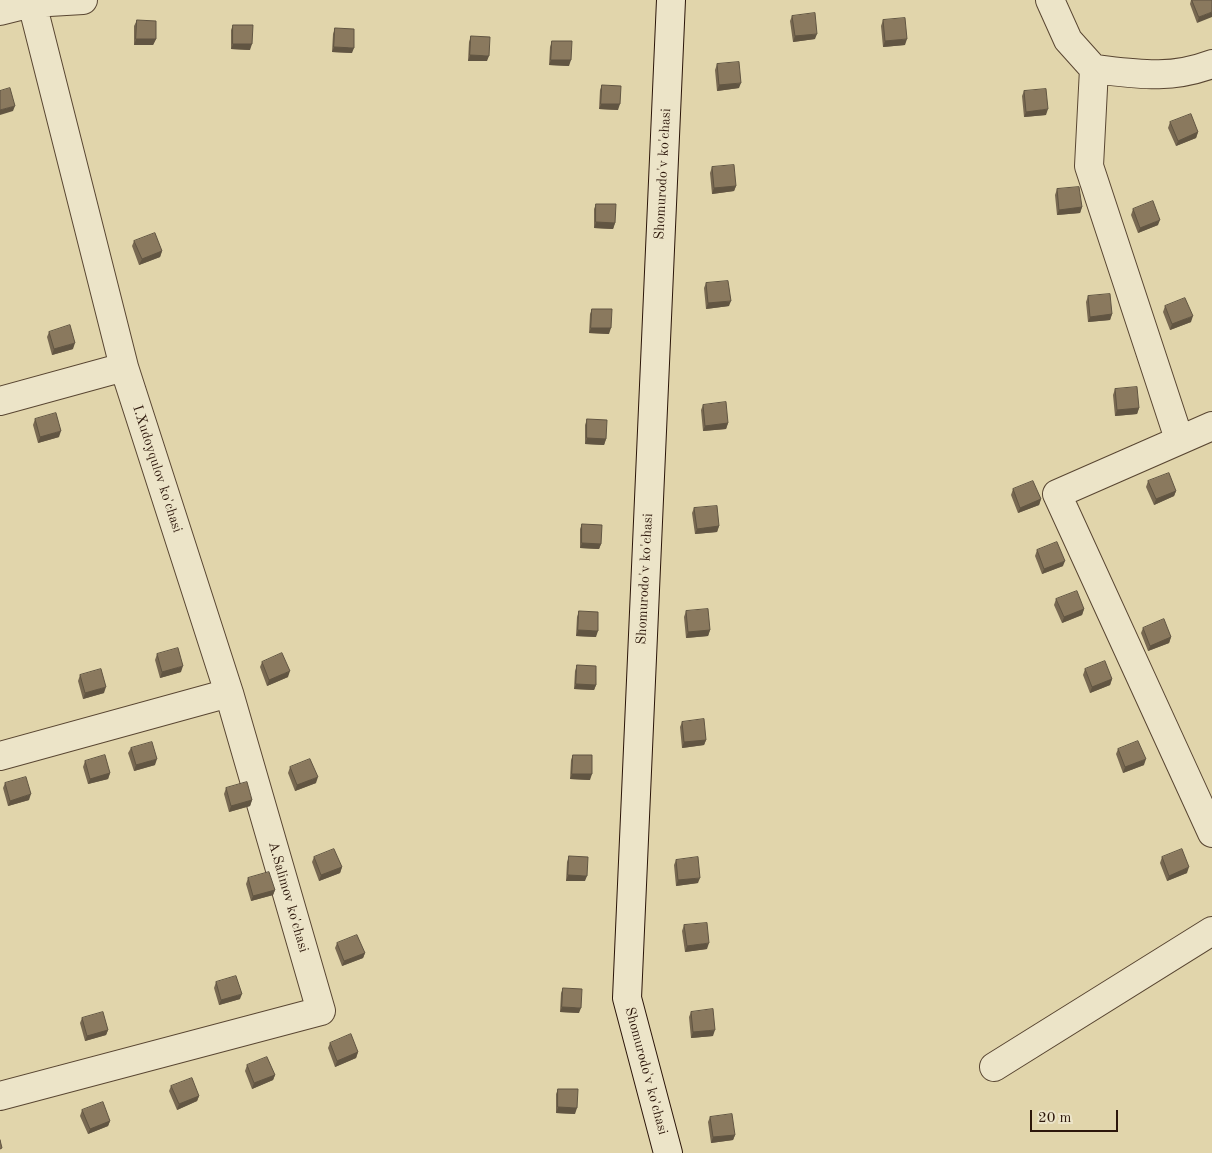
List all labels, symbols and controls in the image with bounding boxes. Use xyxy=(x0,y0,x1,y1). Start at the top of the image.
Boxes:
street label: Shomurodo'v ko'chasi xyxy=(651,108,675,240)
street label: I.Xudoyqulov ko'chasi xyxy=(128,403,186,535)
street label: Shomurodo'v ko'chasi xyxy=(633,513,657,645)
street label: A.Salimov ko'chasi xyxy=(264,840,312,954)
street label: Shomurodo'v ko'chasi xyxy=(621,1005,671,1137)
scale bar xyxy=(1032,1100,1120,1132)
text: 20 m xyxy=(1038,1111,1072,1126)

